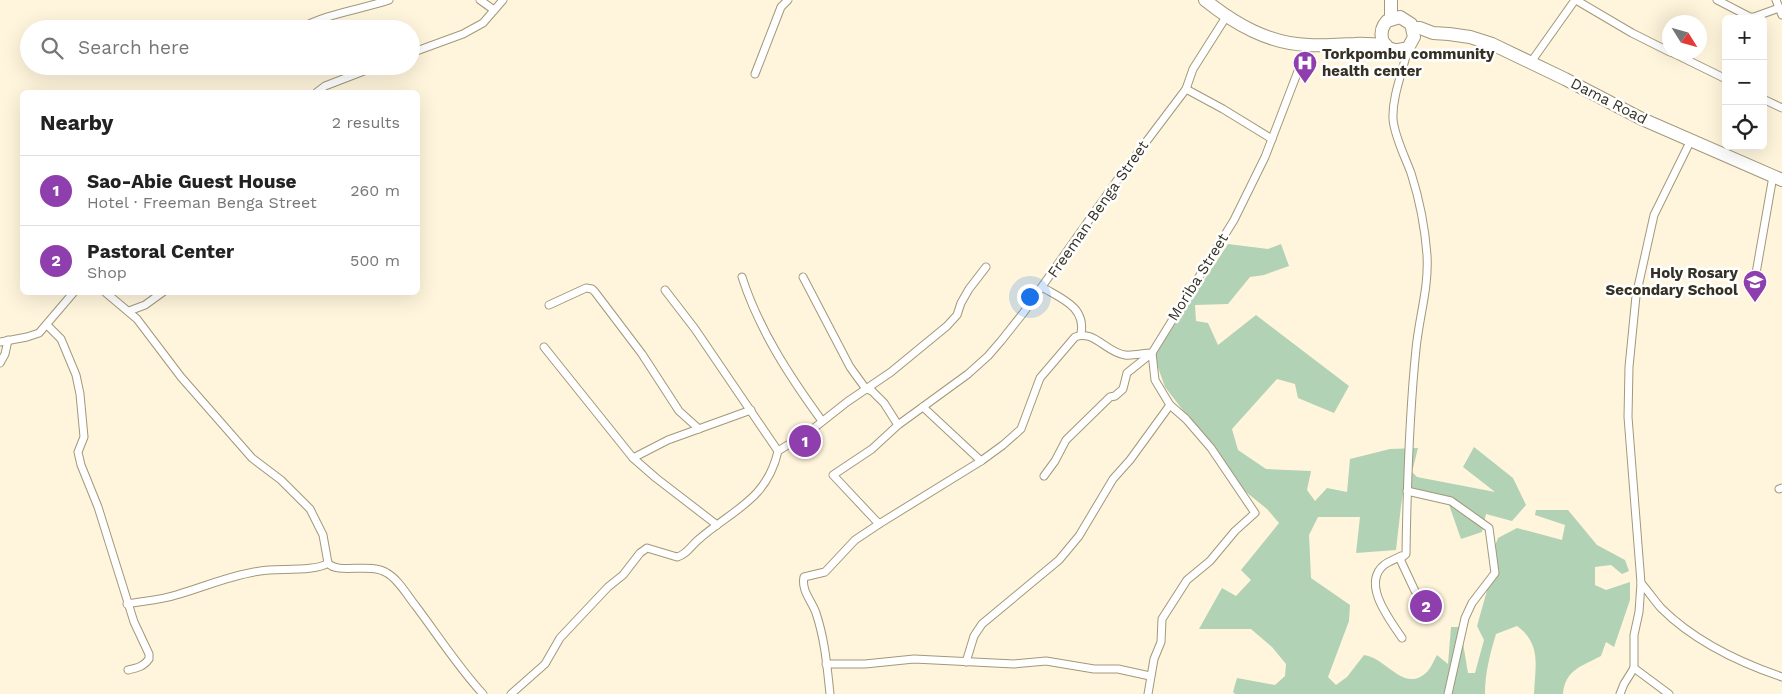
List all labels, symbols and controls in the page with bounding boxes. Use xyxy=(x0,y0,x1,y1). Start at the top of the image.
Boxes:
north arrow xyxy=(1662,15,1707,60)
map controls xyxy=(1722,15,1767,150)
button: + xyxy=(1722,15,1767,60)
search box xyxy=(20,20,420,75)
icon: search xyxy=(38,34,66,62)
text: Search here xyxy=(78,36,189,59)
place label: Torkpombu community health center xyxy=(1322,45,1495,80)
hospital icon: Torkpombu community health center xyxy=(1292,50,1318,84)
button: − xyxy=(1722,60,1767,105)
street label: Dama Road xyxy=(1568,74,1650,128)
button: locate xyxy=(1722,105,1767,150)
text: Nearby xyxy=(40,110,113,135)
text: 2 results xyxy=(332,113,400,132)
street label: Freeman Benga Street xyxy=(1044,136,1153,281)
text: Sao-Abie Guest House xyxy=(87,170,297,193)
text: 1 xyxy=(53,181,59,200)
text: 260 m xyxy=(350,181,400,200)
text: Hotel · Freeman Benga Street xyxy=(87,193,317,212)
street label: Moriba Street xyxy=(1164,229,1232,324)
text: Pastoral Center xyxy=(87,240,234,263)
text: 2 xyxy=(51,251,61,270)
text: 500 m xyxy=(350,251,400,270)
text: Shop xyxy=(87,263,127,282)
place label: Holy Rosary Secondary School xyxy=(1606,264,1739,299)
school or university icon: Holy Rosary Secondary School xyxy=(1742,269,1768,303)
your location xyxy=(1017,284,1043,310)
pin: 1 xyxy=(789,422,821,460)
pin: 2 xyxy=(1410,587,1442,625)

